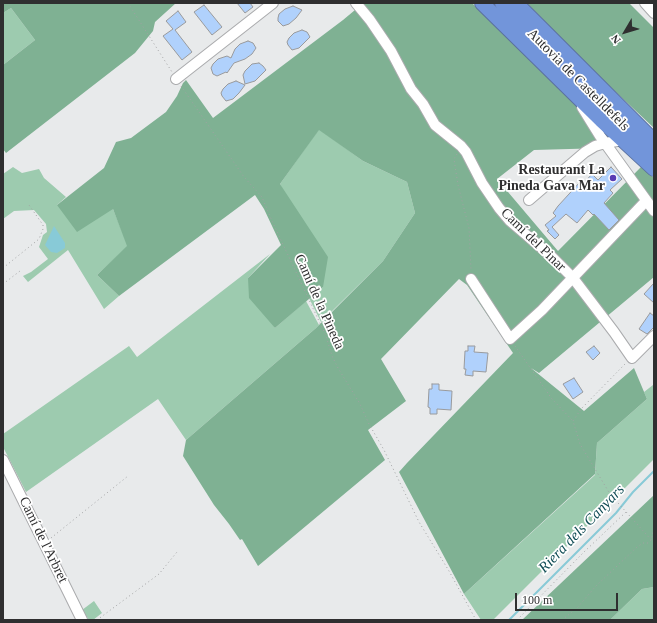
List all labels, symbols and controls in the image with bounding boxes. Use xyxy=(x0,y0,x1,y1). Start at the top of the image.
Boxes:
north arrow xyxy=(605,12,645,52)
street label: Autovia de Castelldefels xyxy=(523,25,633,135)
text: N xyxy=(608,33,623,46)
place label: Restaurant La Pineda Gava Mar xyxy=(498,162,605,194)
marker: Restaurant La Pineda Gava Mar xyxy=(608,173,618,183)
street label: Camí del Pinar xyxy=(497,205,569,275)
street label: Camí de la Pineda xyxy=(291,252,347,352)
water label: Riera dels Canyars xyxy=(535,481,629,577)
street label: Camí de l'Arbret xyxy=(15,494,71,586)
scale bar xyxy=(517,585,620,611)
text: 100 m xyxy=(522,593,552,607)

